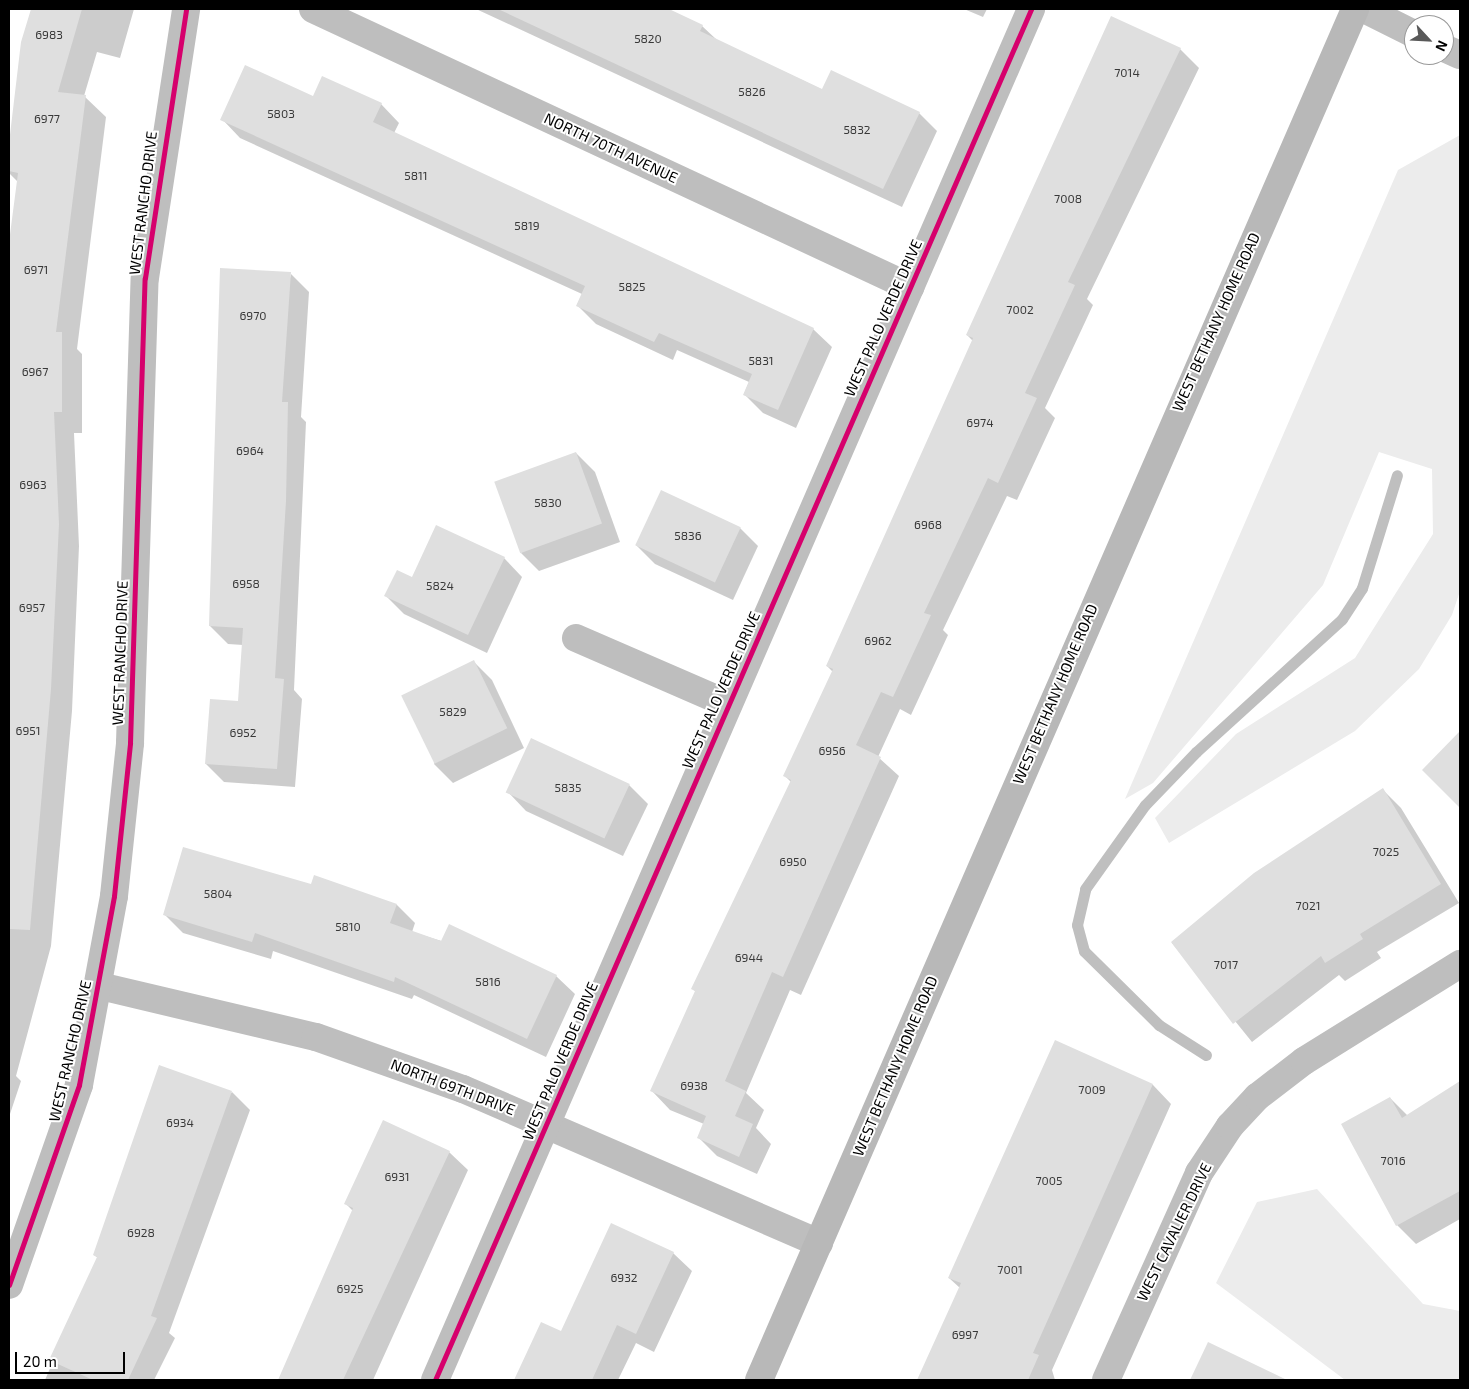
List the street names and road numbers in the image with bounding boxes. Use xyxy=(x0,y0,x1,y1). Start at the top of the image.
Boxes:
street label: NORTH 70TH AVENUE xyxy=(541,109,681,187)
street label: WEST RANCHO DRIVE xyxy=(125,130,161,276)
street label: WEST BETHANY HOME ROAD xyxy=(1168,229,1264,415)
street label: WEST PALO VERDE DRIVE xyxy=(840,236,926,400)
street label: WEST RANCHO DRIVE xyxy=(108,580,132,726)
street label: WEST BETHANY HOME ROAD xyxy=(1009,601,1101,787)
street label: WEST PALO VERDE DRIVE xyxy=(678,608,764,772)
street label: WEST BETHANY HOME ROAD xyxy=(849,973,941,1159)
street label: WEST RANCHO DRIVE xyxy=(45,978,95,1124)
street label: WEST PALO VERDE DRIVE xyxy=(518,979,602,1143)
street label: NORTH 69TH DRIVE xyxy=(388,1055,518,1119)
street label: WEST CAVALIER DRIVE xyxy=(1133,1160,1215,1304)

